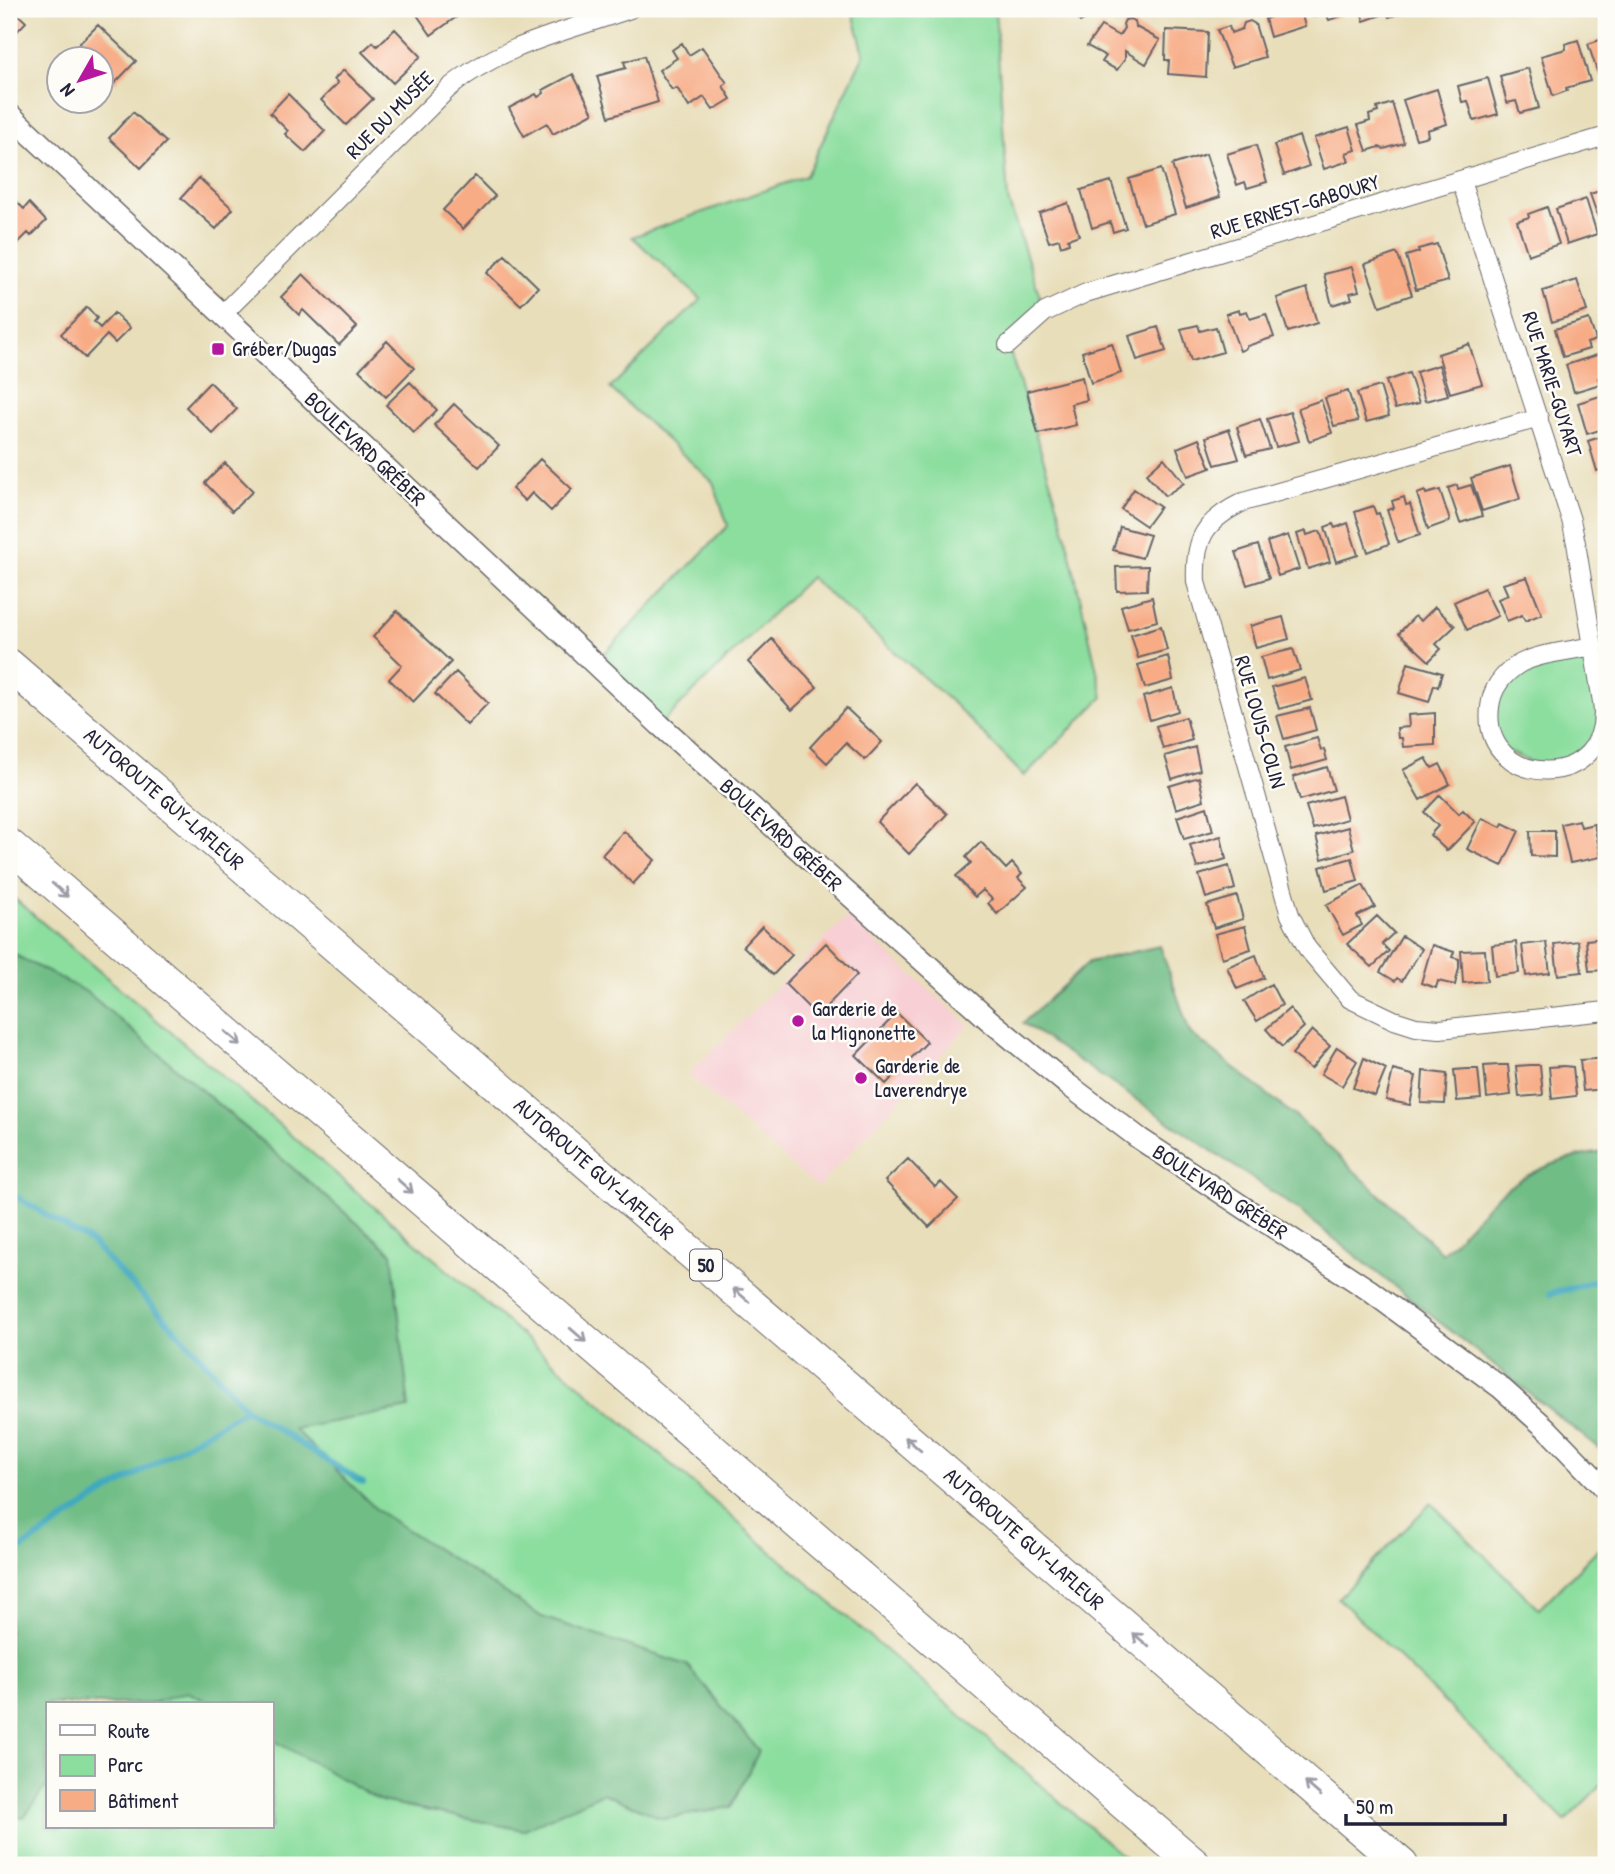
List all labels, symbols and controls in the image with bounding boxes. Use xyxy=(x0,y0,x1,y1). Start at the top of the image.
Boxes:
north arrow xyxy=(46,46,116,116)
street label: RUE DU MUSÉE xyxy=(339,64,440,165)
text: N xyxy=(54,79,80,103)
street label: RUE ERNEST-GABOURY xyxy=(1207,167,1384,246)
street label: RUE MARIE-GUYART xyxy=(1515,308,1590,461)
place label: Gréber/Dugas xyxy=(232,334,337,363)
marker: Gréber/Dugas xyxy=(210,341,226,357)
street label: BOULEVARD GRÉBER xyxy=(299,385,432,512)
street label: RUE LOUIS-COLIN xyxy=(1228,652,1293,791)
street label: AUTOROUTE GUY-LAFLEUR xyxy=(78,721,251,876)
street label: BOULEVARD GRÉBER xyxy=(714,772,849,898)
one-way arrow xyxy=(51,882,69,898)
place label: Garderie de la Mignonette xyxy=(812,994,916,1047)
marker: Garderie de la Mignonette xyxy=(790,1013,806,1029)
one-way arrow xyxy=(224,1030,242,1046)
place label: Garderie de Laverendrye xyxy=(875,1051,967,1104)
marker: Garderie de Laverendrye xyxy=(853,1070,869,1086)
street label: AUTOROUTE GUY-LAFLEUR xyxy=(508,1091,681,1246)
street label: BOULEVARD GRÉBER xyxy=(1147,1137,1293,1246)
one-way arrow xyxy=(396,1178,414,1194)
road number: 50 xyxy=(690,1250,722,1280)
one-way arrow xyxy=(732,1287,750,1303)
one-way arrow xyxy=(568,1327,586,1343)
one-way arrow xyxy=(904,1436,922,1452)
street label: AUTOROUTE GUY-LAFLEUR xyxy=(938,1461,1111,1616)
one-way arrow xyxy=(1132,1632,1150,1648)
legend xyxy=(46,1702,273,1828)
text: Route xyxy=(108,1716,150,1745)
text: Parc xyxy=(108,1750,143,1779)
one-way arrow xyxy=(1305,1781,1323,1797)
scale bar xyxy=(1346,1783,1505,1827)
text: Bâtiment xyxy=(108,1786,179,1815)
text: 50 m xyxy=(1356,1792,1393,1821)

